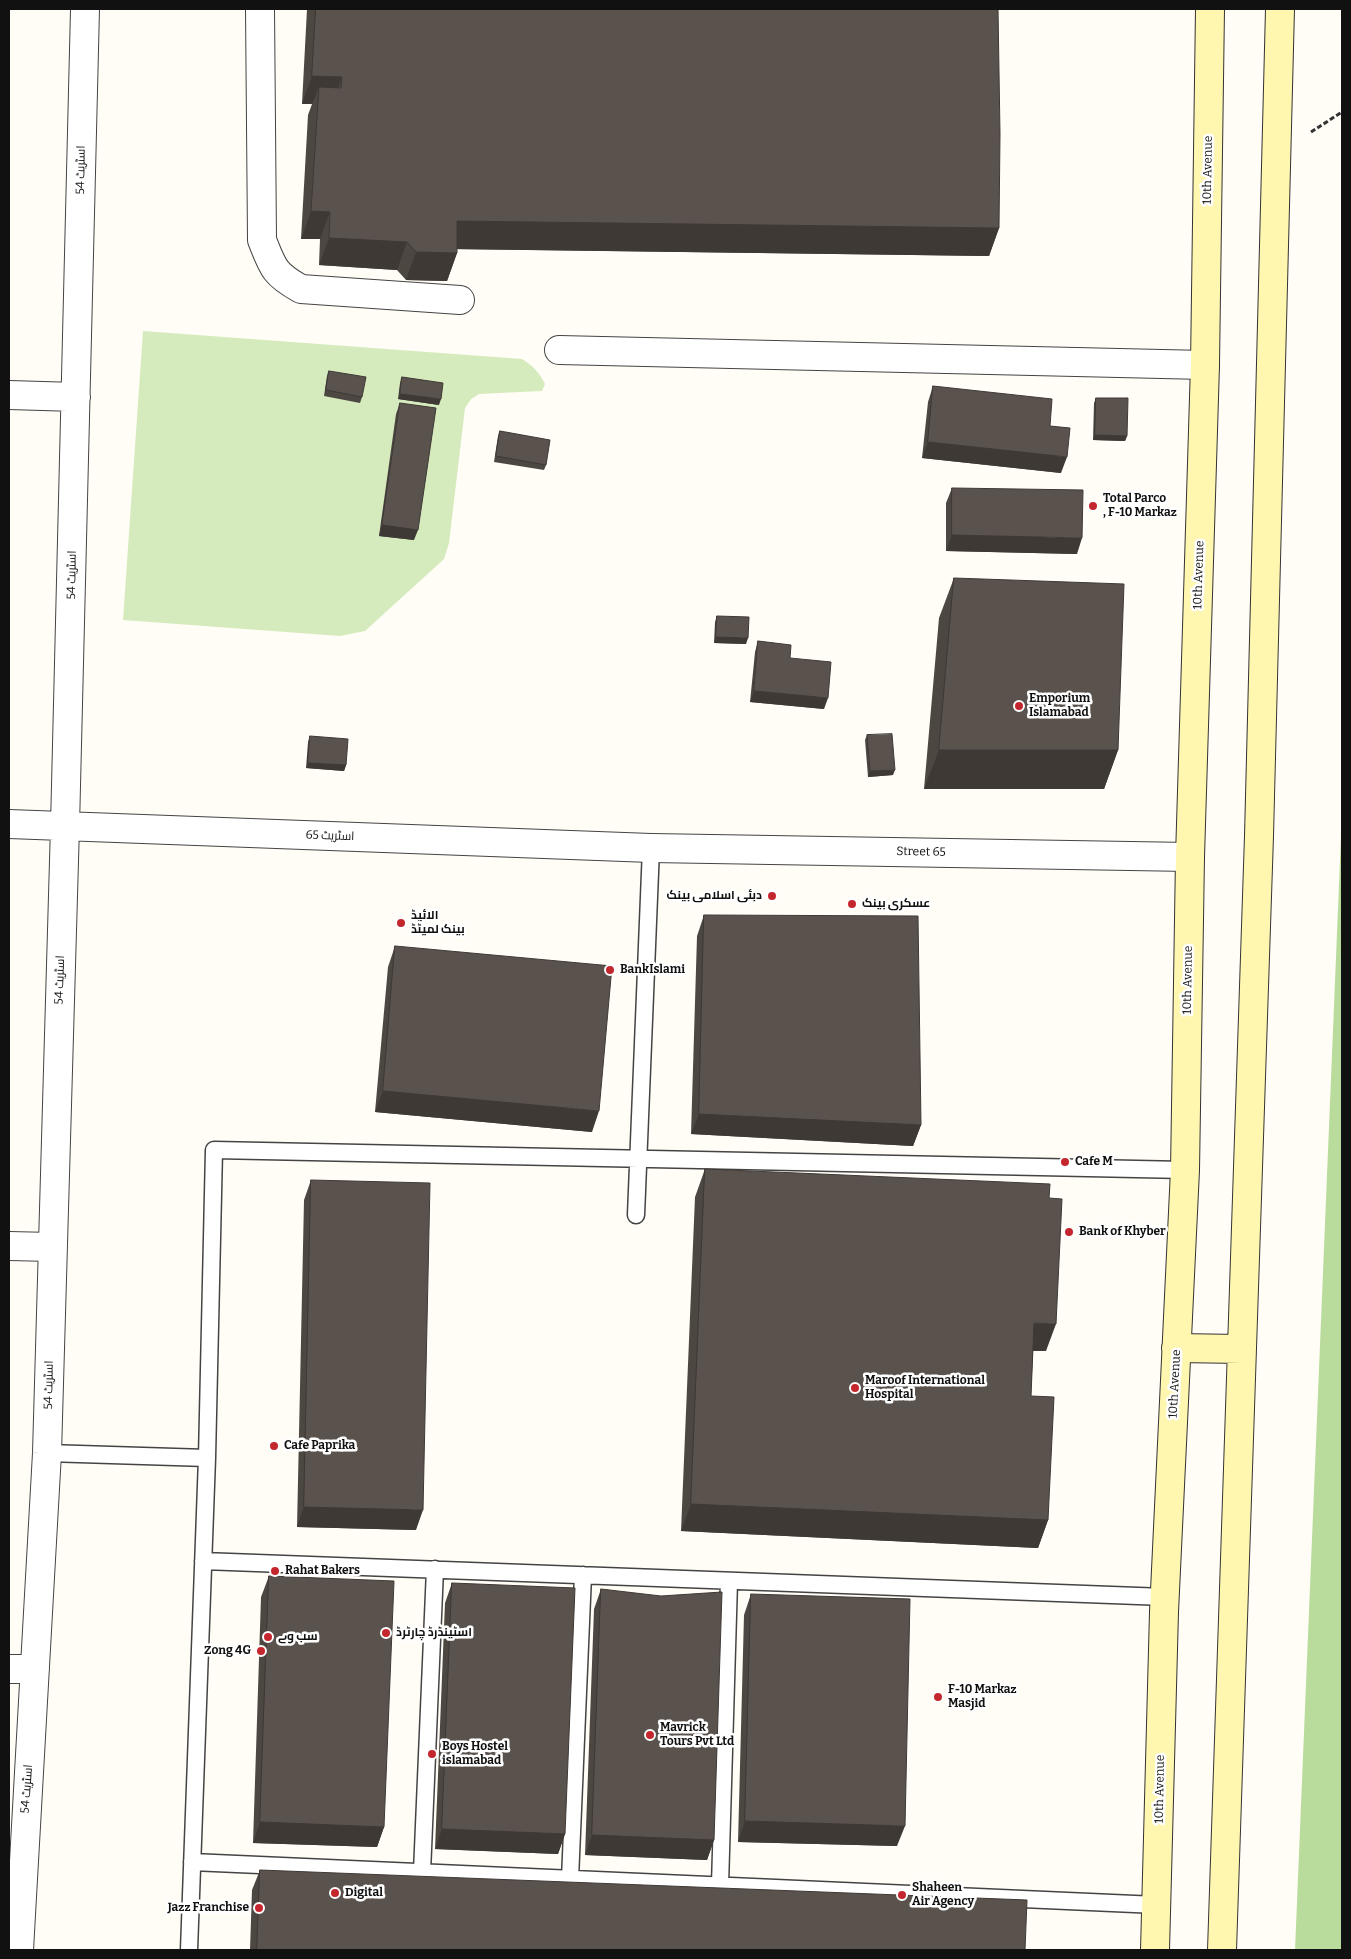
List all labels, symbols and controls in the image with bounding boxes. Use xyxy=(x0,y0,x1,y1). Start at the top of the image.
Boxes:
street label: 10th Avenue xyxy=(1200,135,1216,205)
street label: اسٹریٹ 54 xyxy=(73,145,89,195)
place label: Total Parco , F-10 Markaz xyxy=(1103,492,1177,520)
marker: Total Parco , F-10 Markaz xyxy=(1087,500,1099,512)
street label: 10th Avenue xyxy=(1191,540,1207,610)
street label: اسٹریٹ 54 xyxy=(64,550,80,600)
place label: Emporium Islamabad xyxy=(1029,692,1090,720)
marker: Emporium Islamabad xyxy=(1013,700,1025,712)
street label: اسٹریٹ 65 xyxy=(305,828,355,844)
street label: Street 65 xyxy=(896,844,946,860)
place label: دبئی اسلامی بینک xyxy=(666,889,762,903)
marker: دبئی اسلامی بینک xyxy=(766,890,778,902)
place label: عسکری بینک xyxy=(862,897,930,911)
marker: عسکری بینک xyxy=(846,898,858,910)
place label: الائیڈ بینک لمیٹڈ xyxy=(411,909,465,937)
marker: الائیڈ بینک لمیٹڈ xyxy=(395,917,407,929)
street label: 10th Avenue xyxy=(1180,945,1196,1015)
street label: اسٹریٹ 54 xyxy=(52,955,68,1005)
place label: BankIslami xyxy=(620,963,685,977)
marker: BankIslami xyxy=(604,964,616,976)
place label: Cafe M xyxy=(1075,1155,1113,1169)
marker: Cafe M xyxy=(1059,1156,1071,1168)
place label: Bank of Khyber xyxy=(1079,1225,1166,1239)
marker: Bank of Khyber xyxy=(1063,1226,1075,1238)
street label: 10th Avenue xyxy=(1166,1349,1184,1419)
street label: اسٹریٹ 54 xyxy=(41,1360,57,1410)
place label: Maroof International Hospital xyxy=(865,1374,985,1402)
marker: Maroof International Hospital xyxy=(849,1382,861,1394)
place label: Cafe Paprika xyxy=(284,1439,355,1453)
marker: Cafe Paprika xyxy=(268,1440,280,1452)
place label: Rahat Bakers xyxy=(285,1564,360,1578)
marker: Rahat Bakers xyxy=(269,1565,281,1577)
place label: اسٹینڈرڈ چارٹرڈ xyxy=(396,1626,472,1640)
marker: اسٹینڈرڈ چارٹرڈ xyxy=(380,1627,392,1639)
place label: سب وے xyxy=(278,1630,318,1644)
marker: سب وے xyxy=(262,1631,274,1643)
place label: Zong 4G xyxy=(204,1644,251,1658)
marker: Zong 4G xyxy=(255,1645,267,1657)
place label: F-10 Markaz Masjid xyxy=(948,1683,1017,1711)
marker: F-10 Markaz Masjid xyxy=(932,1691,944,1703)
place label: Mavrick Tours Pvt Ltd xyxy=(660,1721,734,1749)
marker: Mavrick Tours Pvt Ltd xyxy=(644,1729,656,1741)
place label: Boys Hostel islamabad xyxy=(442,1740,508,1768)
marker: Boys Hostel islamabad xyxy=(426,1748,438,1760)
street label: 10th Avenue xyxy=(1152,1754,1168,1824)
street label: اسٹریٹ 54 xyxy=(18,1764,36,1814)
place label: Shaheen Air Agency xyxy=(912,1881,974,1909)
place label: Digital xyxy=(345,1886,383,1900)
marker: Digital xyxy=(329,1887,341,1899)
marker: Shaheen Air Agency xyxy=(896,1889,908,1901)
place label: Jazz Franchise xyxy=(168,1901,249,1915)
marker: Jazz Franchise xyxy=(253,1902,265,1914)

